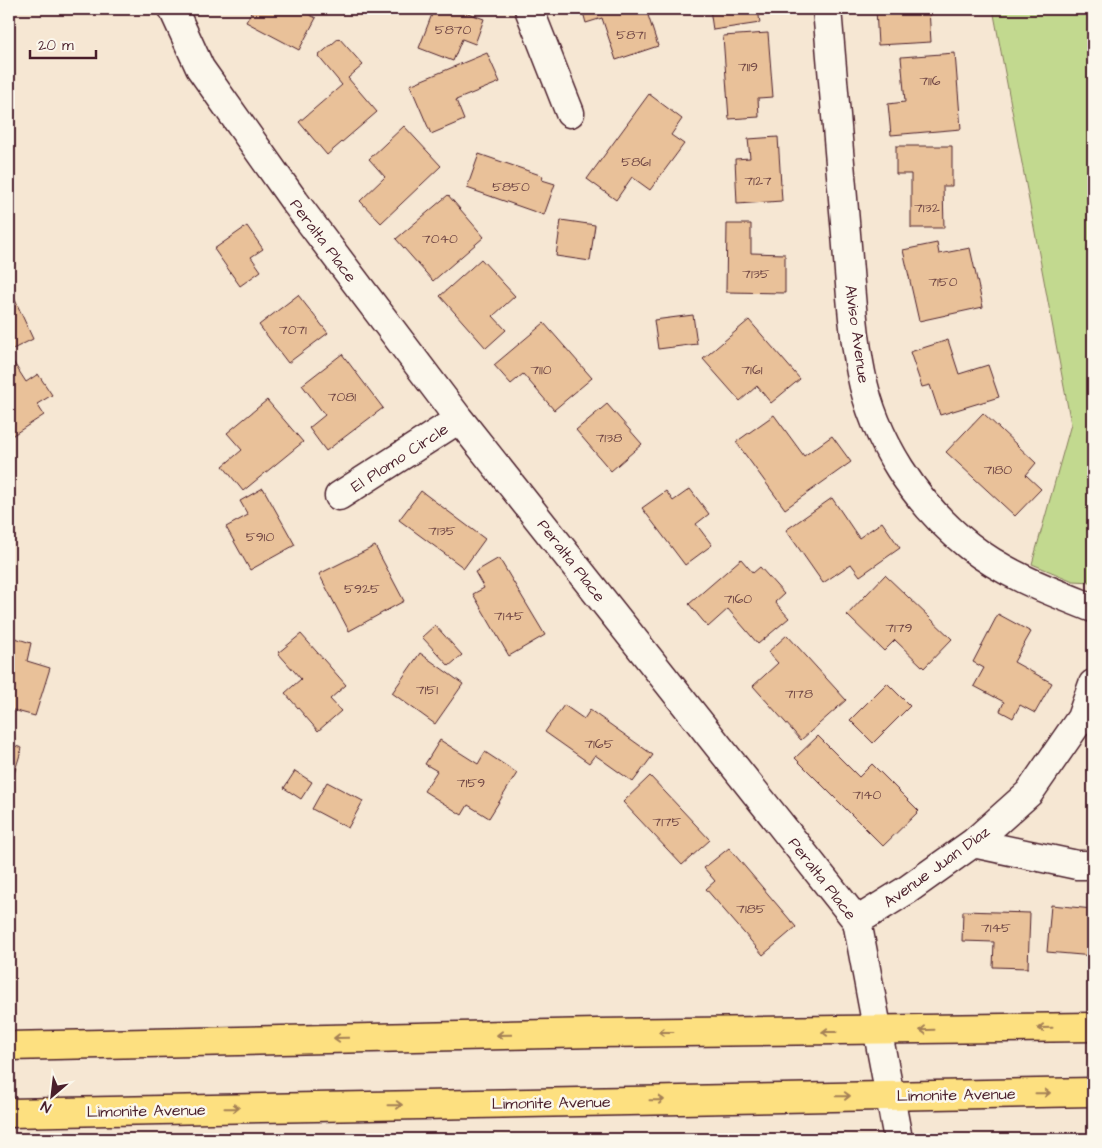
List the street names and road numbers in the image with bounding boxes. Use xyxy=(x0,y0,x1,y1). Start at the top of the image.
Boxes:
street label: Peralta Place xyxy=(285,194,362,287)
street label: Alviso Avenue xyxy=(839,284,875,385)
street label: El Plomo Circle xyxy=(347,418,453,498)
street label: Peralta Place xyxy=(532,515,611,607)
street label: Avenue Juan Diaz xyxy=(879,821,994,913)
street label: Peralta Place xyxy=(783,833,862,925)
street label: Limonite Avenue xyxy=(896,1083,1016,1107)
street label: Limonite Avenue xyxy=(491,1091,611,1115)
street label: Limonite Avenue xyxy=(86,1099,206,1123)

